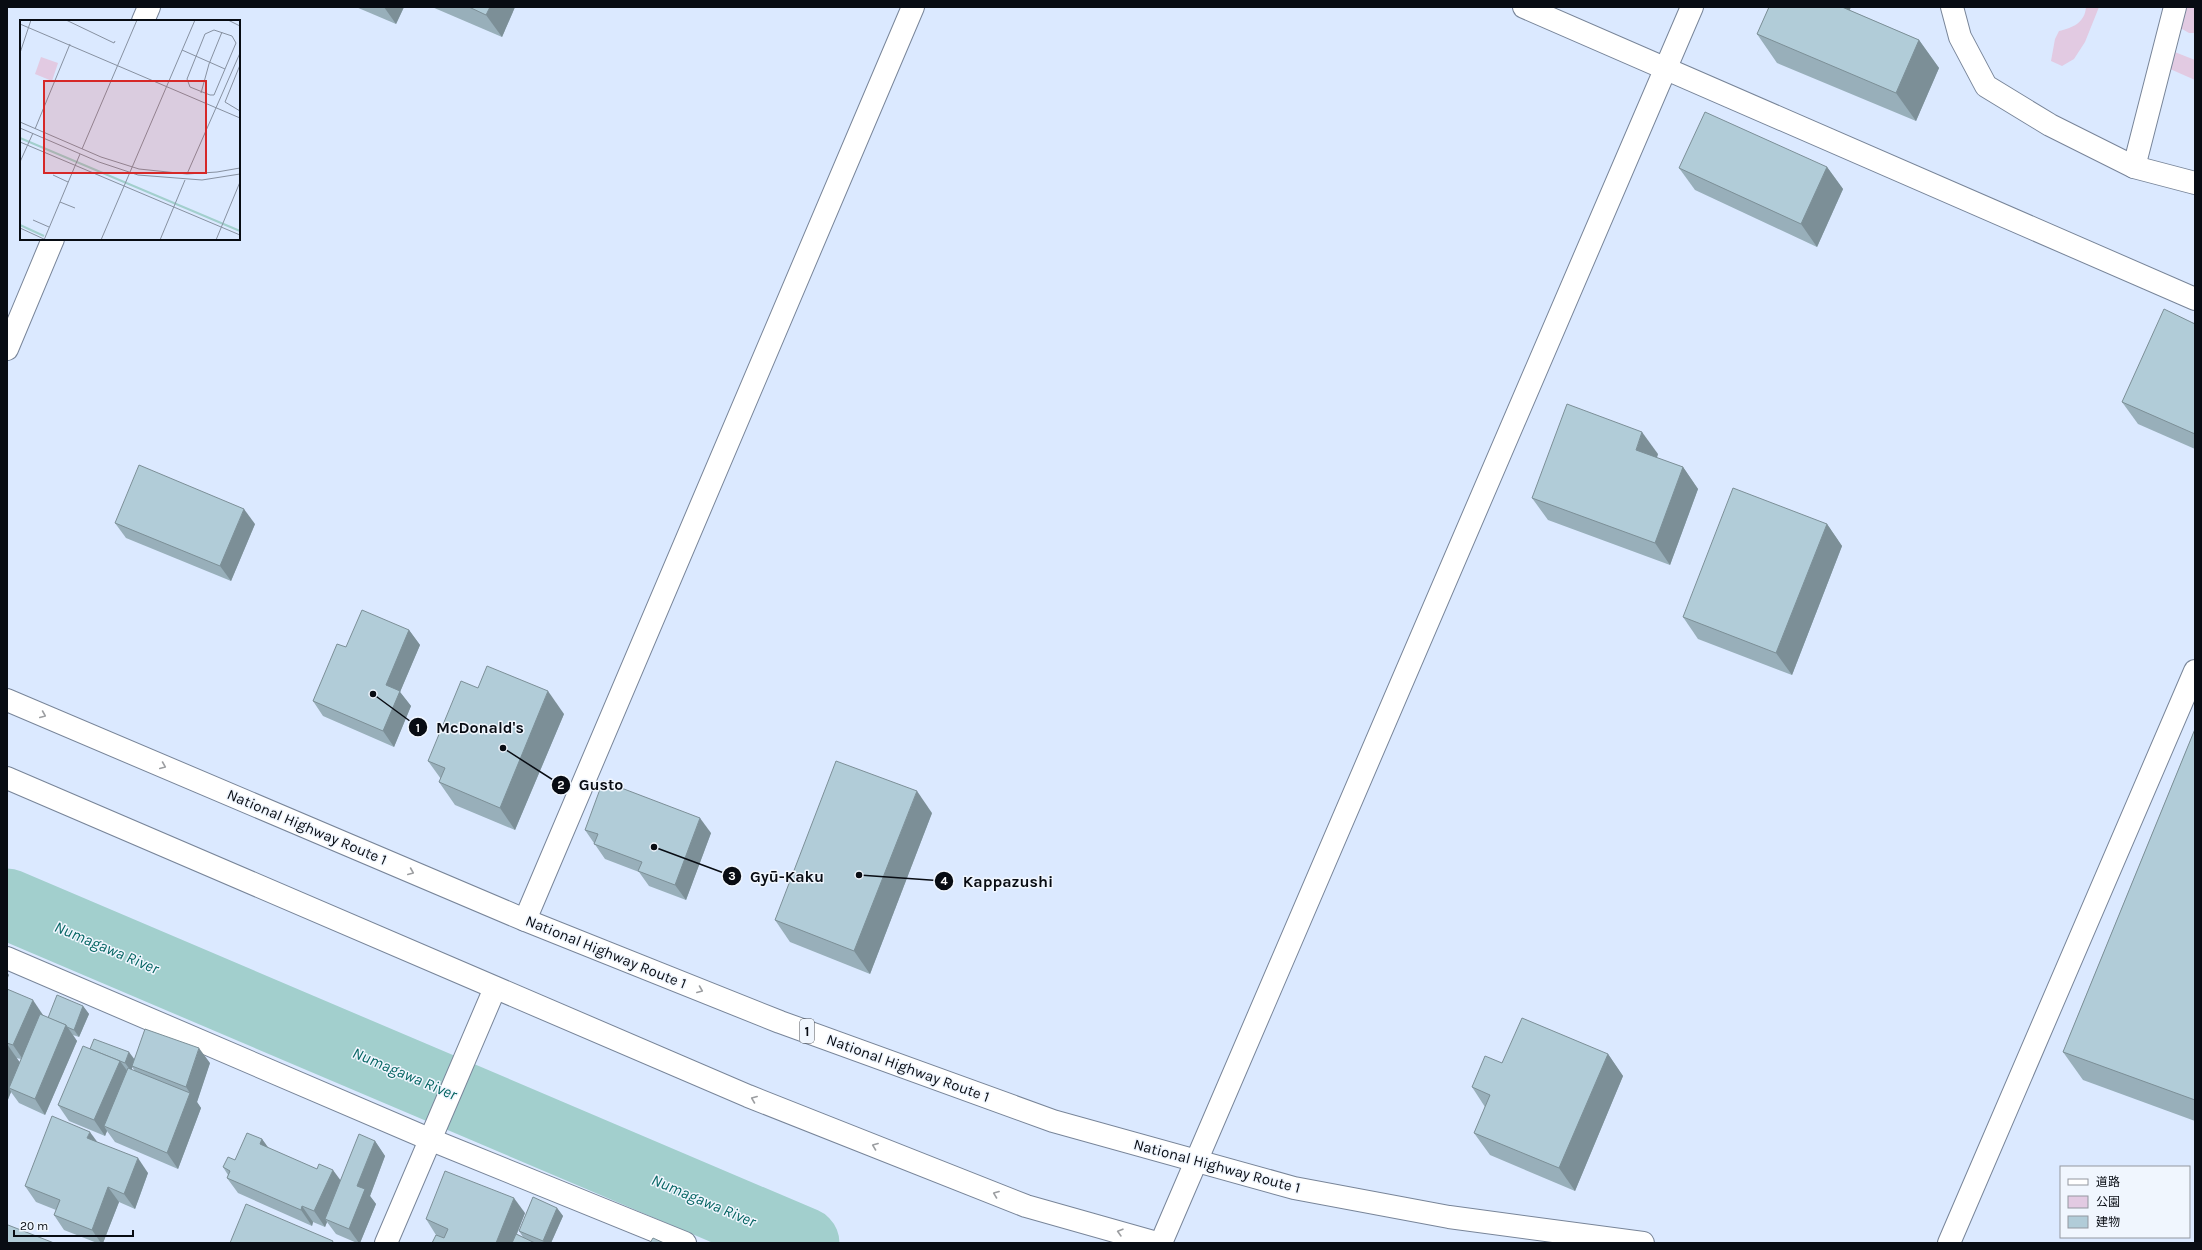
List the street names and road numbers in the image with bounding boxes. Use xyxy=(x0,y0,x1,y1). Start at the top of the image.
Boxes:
street label: National Highway Route 1 xyxy=(224,785,390,869)
street label: National Highway Route 1 xyxy=(523,911,689,993)
road number: 1 xyxy=(800,1019,814,1043)
street label: National Highway Route 1 xyxy=(824,1030,992,1106)
street label: National Highway Route 1 xyxy=(1132,1135,1302,1197)

